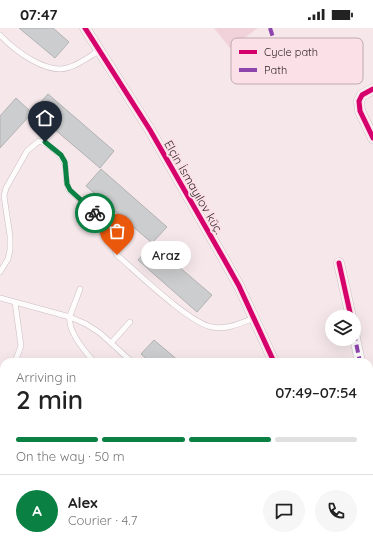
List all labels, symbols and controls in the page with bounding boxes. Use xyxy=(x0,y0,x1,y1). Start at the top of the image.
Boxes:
text: 07:47 xyxy=(20,5,58,24)
legend xyxy=(231,38,363,84)
text: Cycle path xyxy=(264,45,318,59)
text: Path xyxy=(264,63,287,77)
pin xyxy=(28,101,62,142)
icon: home xyxy=(34,107,56,129)
street label: Elçin İsmayılov küç. xyxy=(161,137,227,237)
courier xyxy=(75,193,115,233)
icon: bike xyxy=(84,202,106,224)
pin xyxy=(100,214,134,255)
icon: bag xyxy=(106,220,128,242)
callout: Araz xyxy=(141,241,191,269)
text: Araz xyxy=(152,247,180,263)
map controls xyxy=(325,310,361,346)
button: layers xyxy=(325,310,361,346)
text: Arriving in xyxy=(16,369,76,385)
text: 2 min xyxy=(16,383,83,416)
text: 07:49–07:54 xyxy=(275,383,357,402)
text: On the way · 50 m xyxy=(16,448,125,464)
button: chat xyxy=(263,490,305,532)
button: phone xyxy=(315,490,357,532)
text: Alex xyxy=(68,493,98,512)
text: A xyxy=(32,501,42,520)
text: Courier · 4.7 xyxy=(68,512,137,528)

